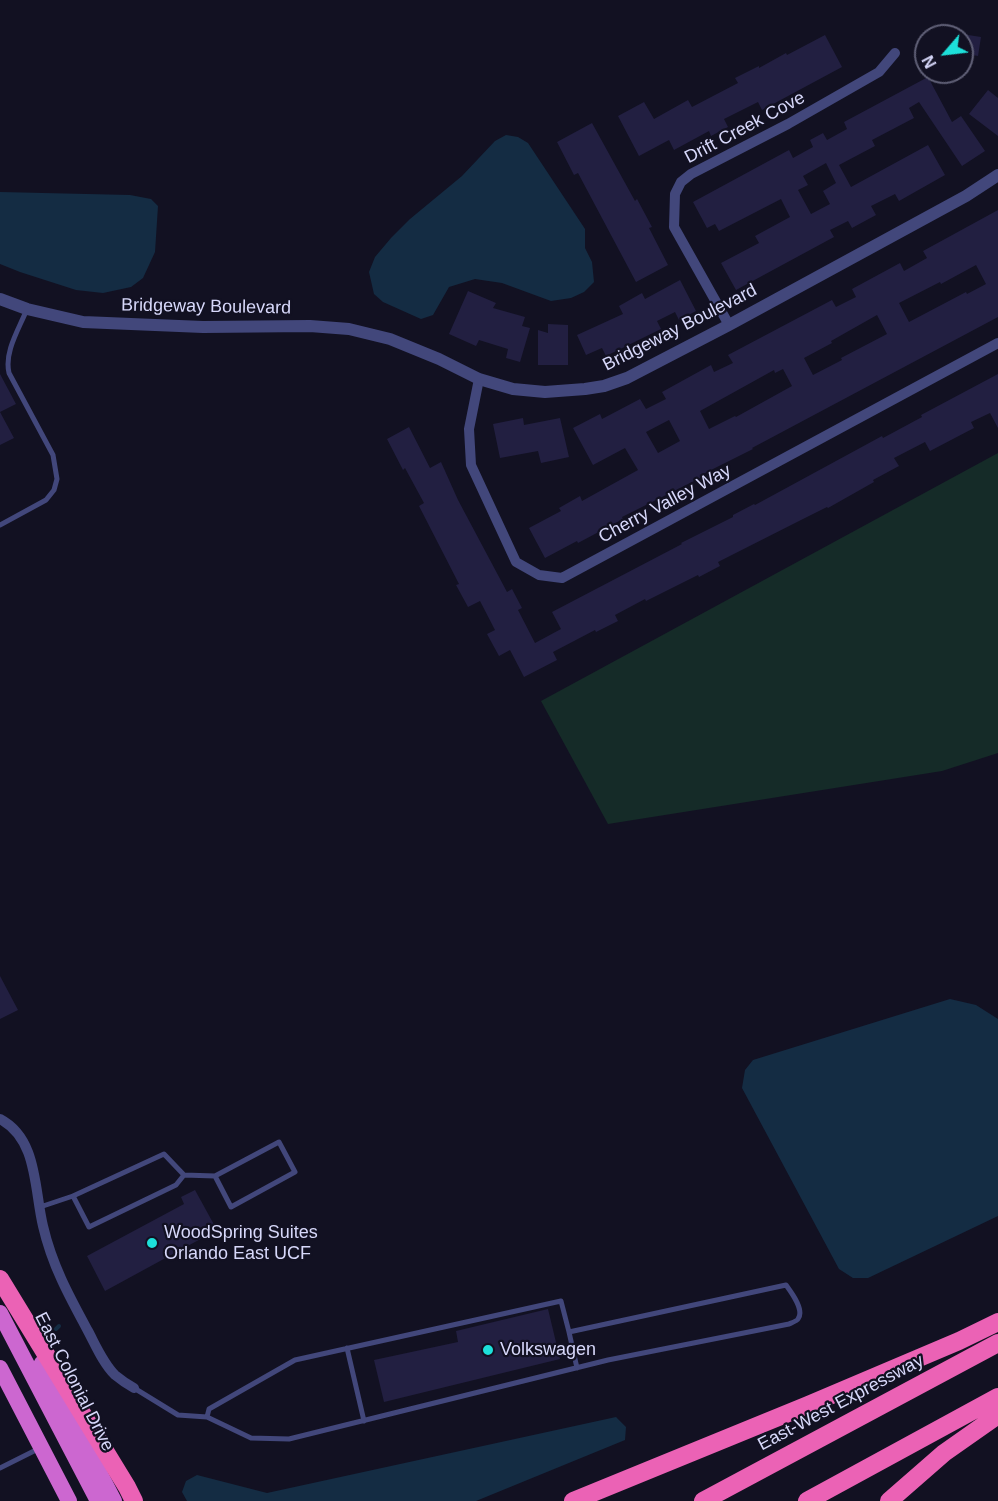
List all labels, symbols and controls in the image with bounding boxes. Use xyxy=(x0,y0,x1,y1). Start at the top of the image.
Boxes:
north arrow xyxy=(914,24,974,84)
text: N xyxy=(919,53,940,71)
street label: Drift Creek Cove xyxy=(681,87,809,169)
street label: Bridgeway Boulevard xyxy=(599,280,761,376)
street label: Bridgeway Boulevard xyxy=(121,295,291,319)
street label: Cherry Valley Way xyxy=(595,460,735,548)
place label: WoodSpring Suites Orlando East UCF xyxy=(164,1222,318,1264)
marker: WoodSpring Suites Orlando East UCF xyxy=(145,1236,159,1250)
street label: East Colonial Drive xyxy=(30,1309,118,1455)
place label: Volkswagen xyxy=(500,1339,596,1361)
marker: Volkswagen xyxy=(481,1343,495,1357)
street label: East-West Expressway xyxy=(754,1350,928,1456)

